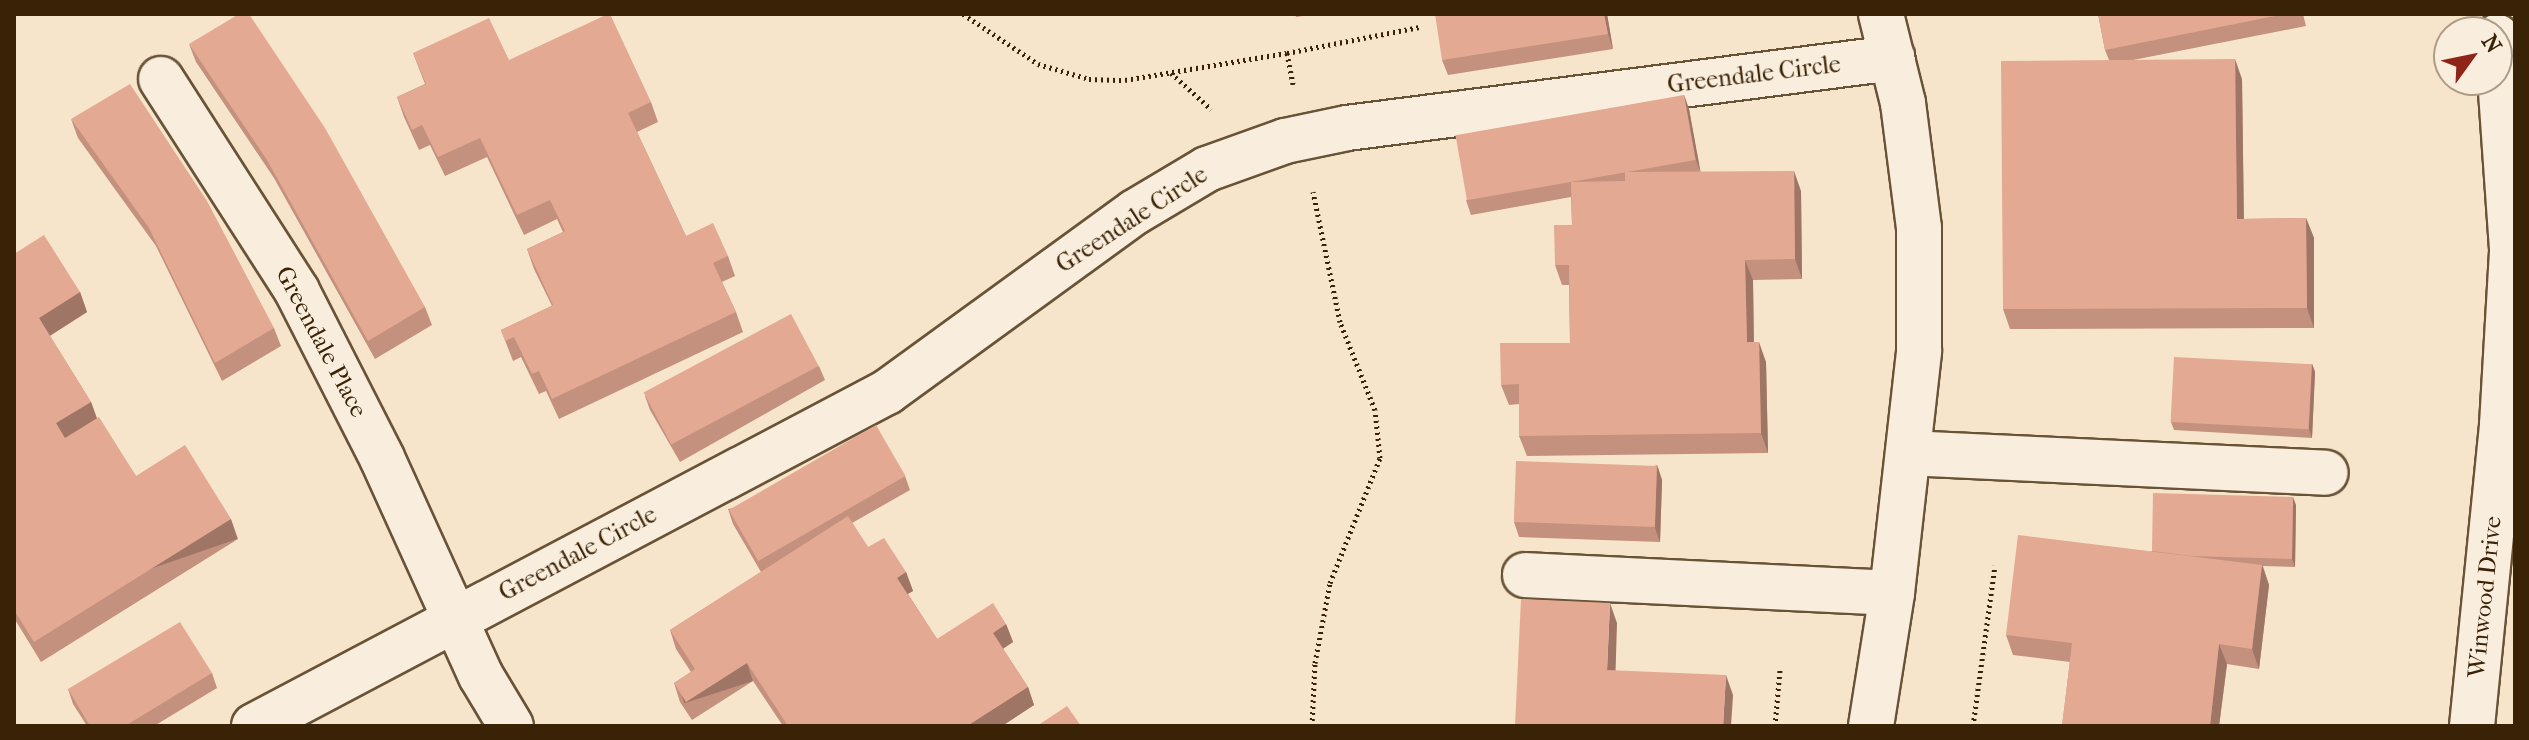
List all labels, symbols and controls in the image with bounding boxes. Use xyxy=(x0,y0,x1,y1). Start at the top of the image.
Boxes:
north arrow xyxy=(2433,16,2513,96)
text: N xyxy=(2476,30,2507,58)
street label: Greendale Circle xyxy=(1666,50,1842,100)
street label: Greendale Circle xyxy=(1051,160,1213,280)
street label: Greendale Place xyxy=(269,262,373,422)
street label: Greendale Circle xyxy=(494,500,662,608)
street label: Winwood Drive xyxy=(2462,515,2508,679)

